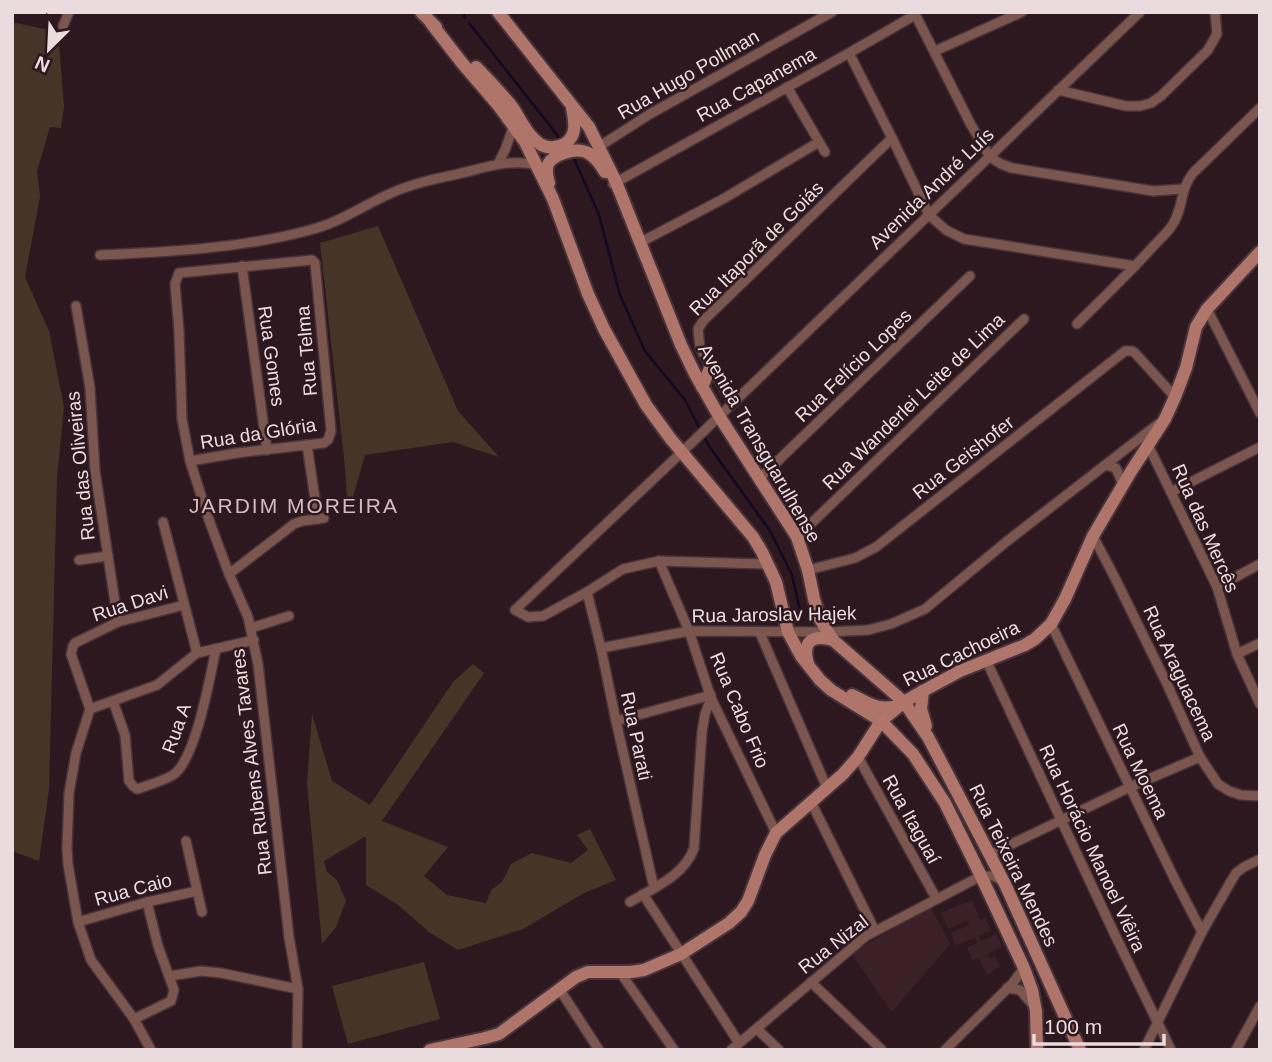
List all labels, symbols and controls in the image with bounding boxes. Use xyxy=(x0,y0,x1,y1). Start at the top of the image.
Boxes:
north arrow xyxy=(14,14,84,84)
street label: Rua Hugo Pollman xyxy=(614,25,763,123)
street label: Rua Capanema xyxy=(693,43,820,126)
text: N xyxy=(32,52,53,76)
street label: Avenida André Luís xyxy=(865,124,998,253)
street label: Rua Itaporã de Goiás xyxy=(685,177,828,320)
street label: Rua Gomes xyxy=(254,304,289,408)
street label: Rua Telma xyxy=(292,305,321,397)
street label: Rua Felício Lopes xyxy=(791,305,916,426)
street label: Rua Wanderlei Leite de Lima xyxy=(818,309,1009,494)
street label: Avenida Transguarulhense xyxy=(694,340,825,546)
street label: Rua das Oliveiras xyxy=(62,390,99,542)
street label: Rua Geishofer xyxy=(909,411,1019,503)
street label: Rua da Glória xyxy=(199,414,318,453)
street label: Rua das Mercês xyxy=(1168,461,1243,596)
district label: JARDIM MOREIRA xyxy=(189,494,399,517)
street label: Rua Davi xyxy=(90,581,171,626)
street label: Rua Araguacema xyxy=(1139,602,1220,745)
street label: Rua Jaroslav Hajek xyxy=(691,603,857,626)
street label: Rua Cachoeira xyxy=(900,616,1023,691)
street label: Rua Rubens Alves Tavares xyxy=(227,648,276,876)
street label: Rua Cabo Frio xyxy=(706,649,773,771)
street label: Rua Parati xyxy=(617,690,656,782)
street label: Rua A xyxy=(158,700,195,756)
street label: Rua Moema xyxy=(1108,720,1173,823)
street label: Rua Horácio Manoel Viêira xyxy=(1035,741,1150,956)
street label: Rua Itaguaí xyxy=(879,771,945,868)
street label: Rua Teixeira Mendes xyxy=(965,781,1062,950)
street label: Rua Caio xyxy=(92,869,174,910)
street label: Rua Nizal xyxy=(794,911,872,978)
scale bar xyxy=(1034,1002,1164,1046)
text: 100 m xyxy=(1044,1015,1102,1038)

